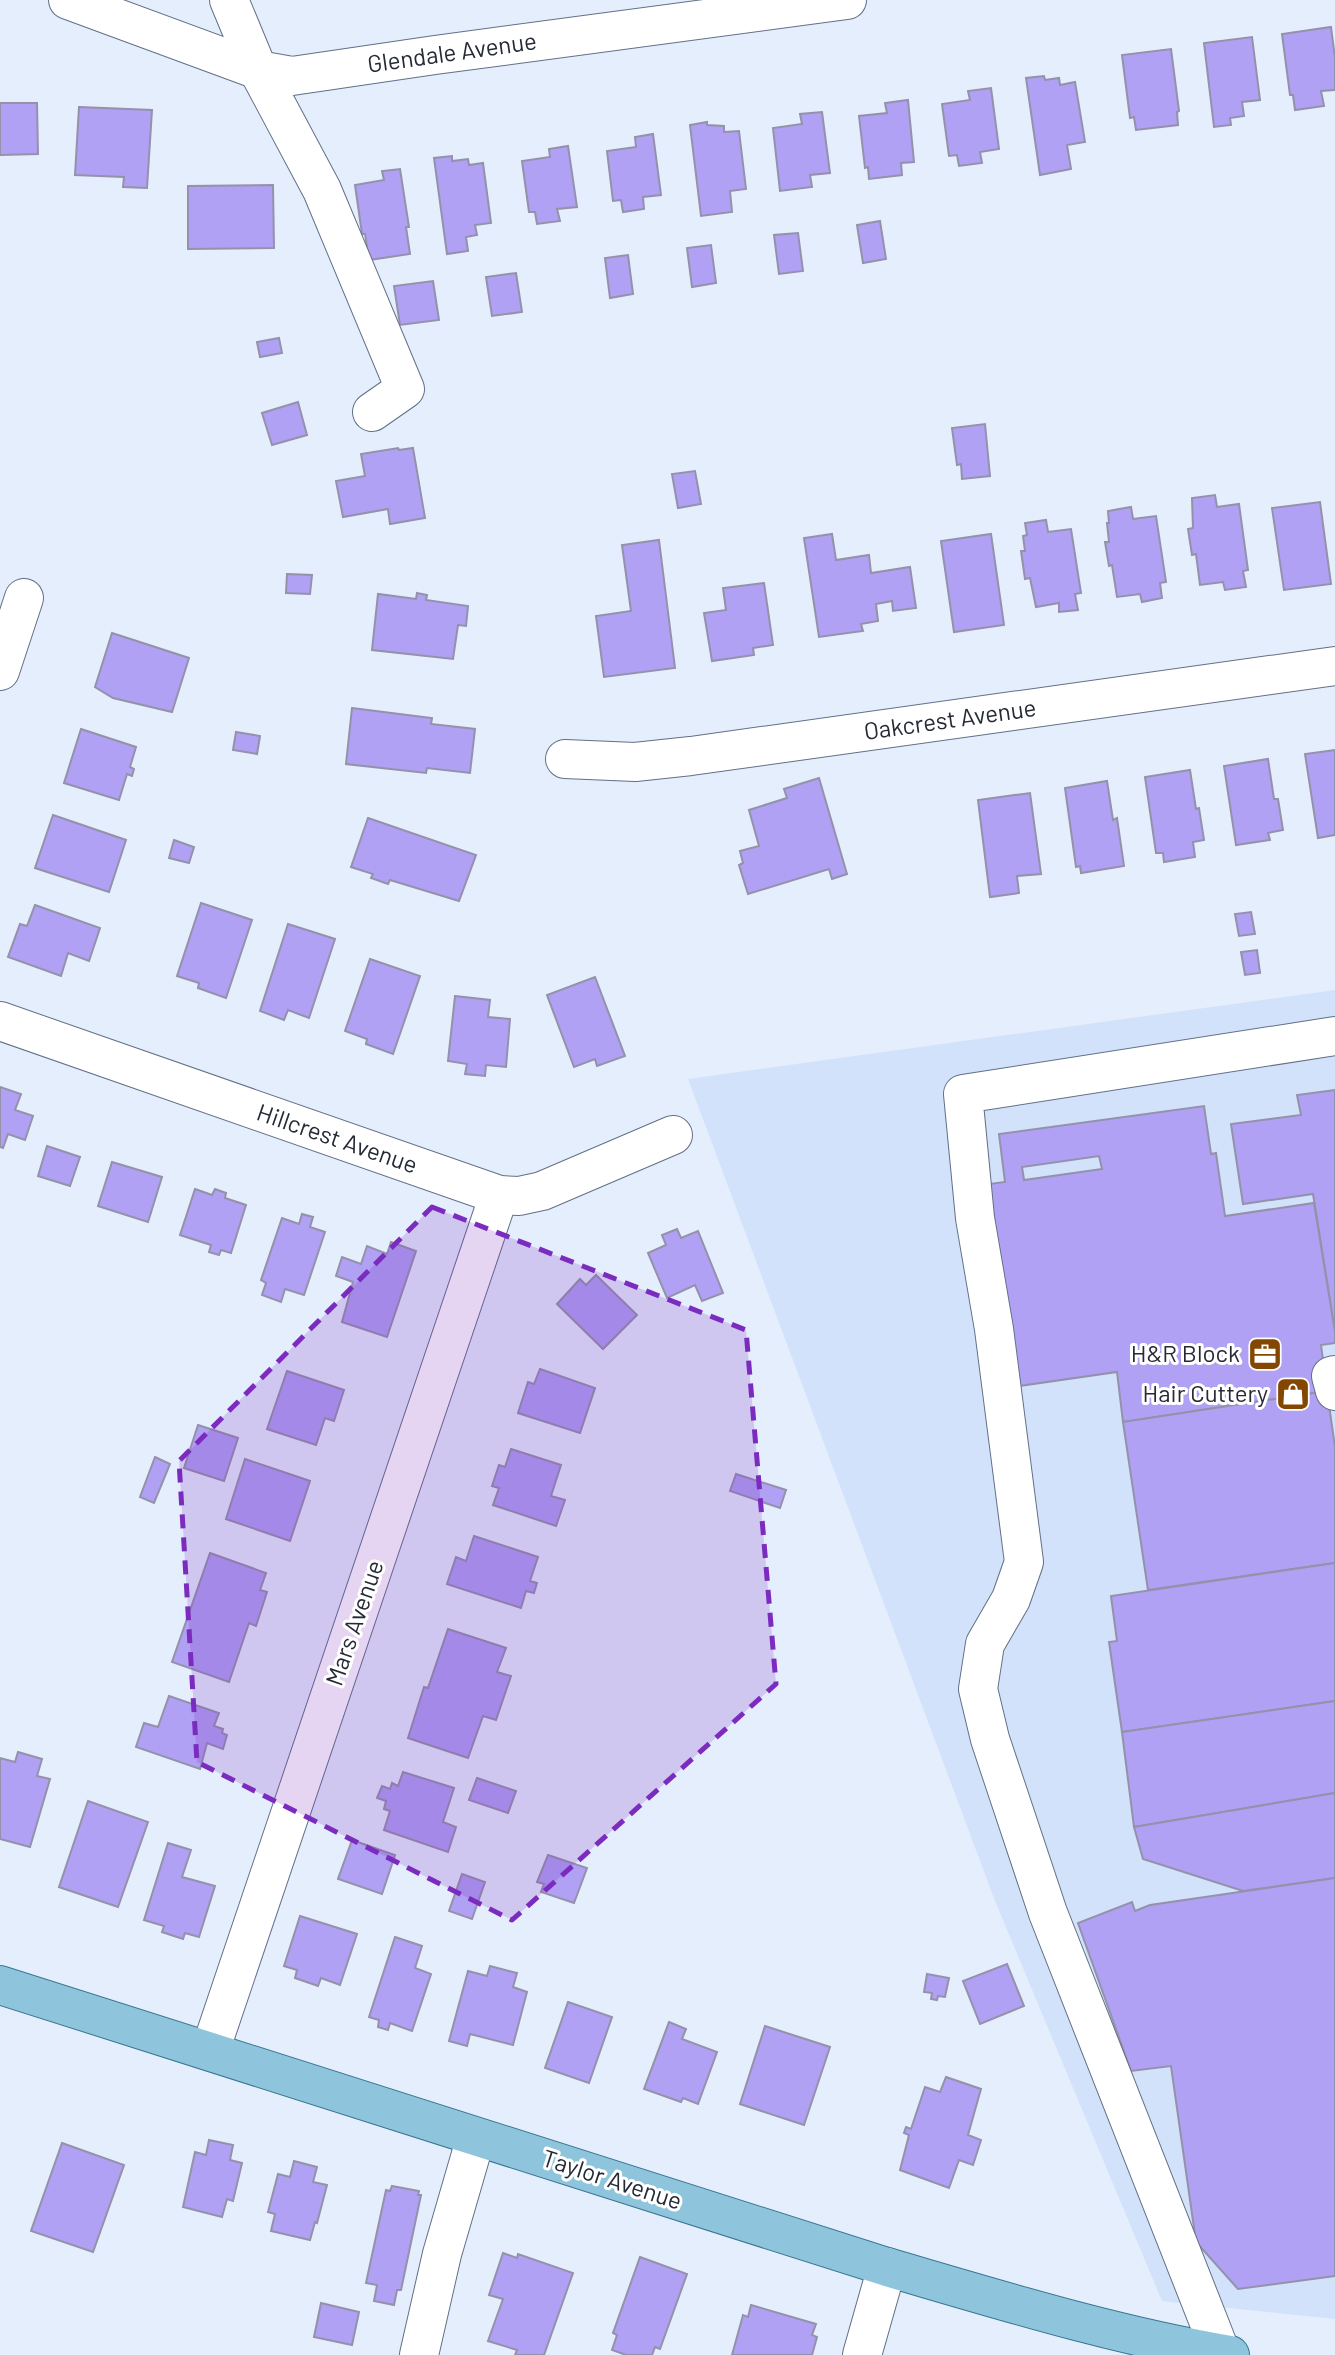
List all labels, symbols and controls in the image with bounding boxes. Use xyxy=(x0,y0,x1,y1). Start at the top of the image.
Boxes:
street label: Glendale Avenue xyxy=(365,25,538,78)
street label: Oakcrest Avenue xyxy=(862,692,1038,745)
street label: Hillcrest Avenue xyxy=(253,1097,422,1179)
office icon: H&R Block xyxy=(1246,1335,1284,1373)
place label: H&R Block xyxy=(1131,1338,1240,1367)
shop icon: Hair Cuttery xyxy=(1274,1375,1312,1413)
place label: Hair Cuttery xyxy=(1143,1378,1268,1407)
street label: Mars Avenue xyxy=(319,1556,389,1689)
street label: Taylor Avenue xyxy=(539,2142,686,2215)

